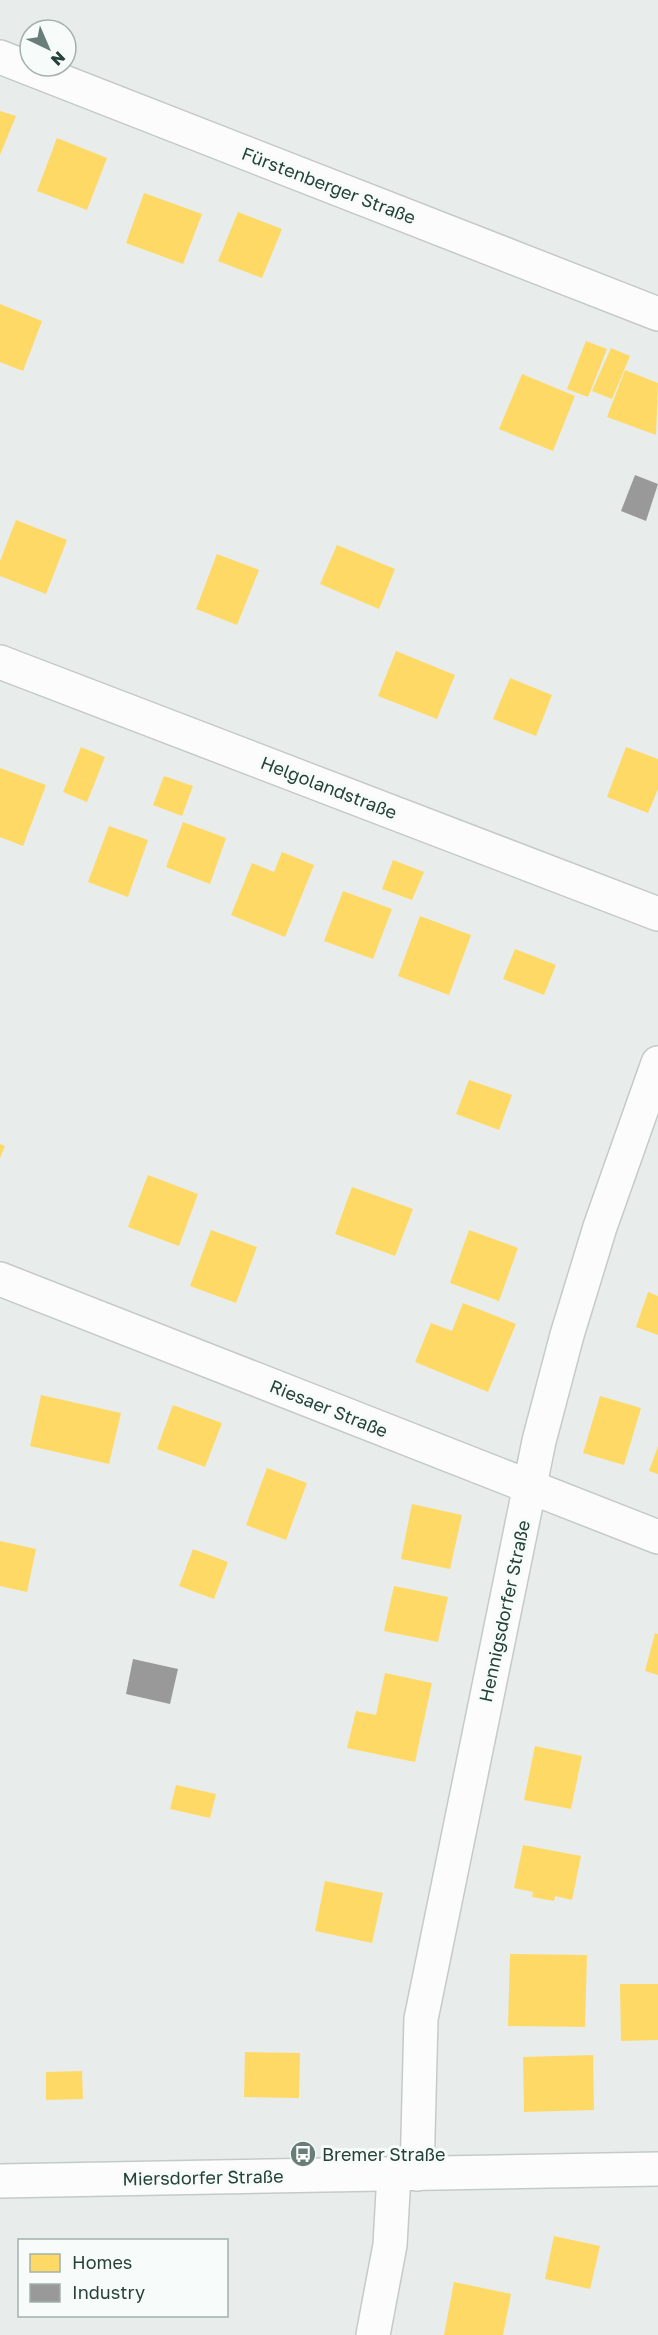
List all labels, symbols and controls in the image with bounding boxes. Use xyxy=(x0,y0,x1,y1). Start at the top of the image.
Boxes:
north arrow xyxy=(18,18,78,78)
text: N xyxy=(47,47,70,70)
street label: Fürstenberger Straße xyxy=(239,142,419,228)
street label: Helgolandstraße xyxy=(258,751,400,823)
street label: Riesaer Straße xyxy=(267,1374,391,1442)
street label: Hennigsdorfer Straße xyxy=(474,1518,534,1704)
bus stop icon: Bremer Straße xyxy=(288,2139,318,2169)
place label: Bremer Straße xyxy=(322,2143,445,2165)
street label: Miersdorfer Straße xyxy=(122,2165,284,2189)
legend xyxy=(18,2239,228,2317)
text: Homes xyxy=(72,2251,132,2273)
text: Industry xyxy=(72,2281,145,2303)

